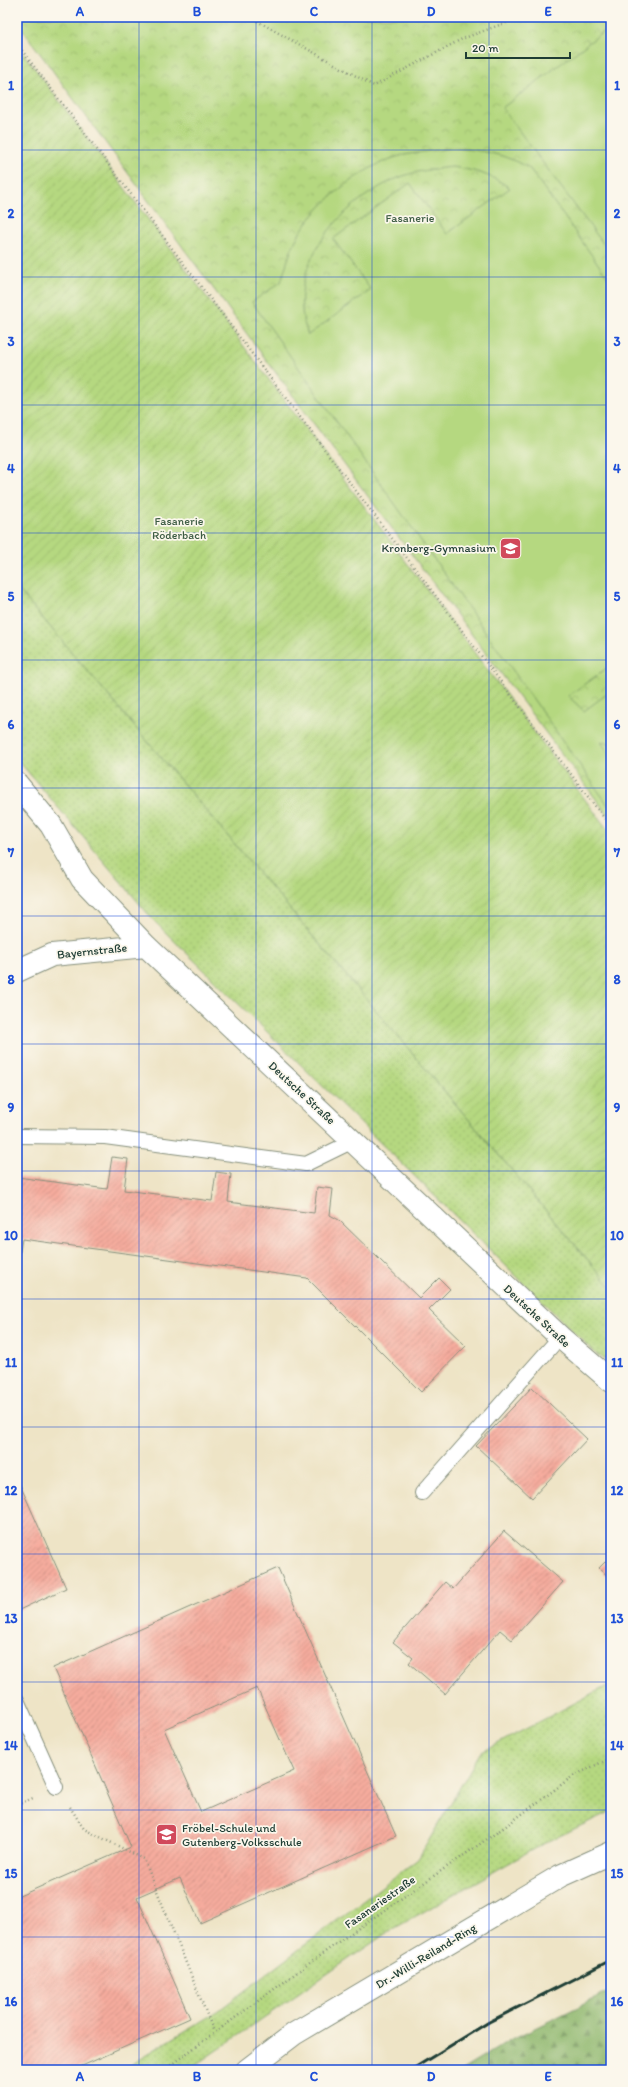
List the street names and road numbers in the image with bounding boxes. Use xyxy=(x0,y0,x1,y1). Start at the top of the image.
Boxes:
street label: Bayernstraße xyxy=(56,940,128,962)
street label: Deutsche Straße xyxy=(266,1059,338,1128)
street label: Deutsche Straße xyxy=(501,1282,573,1351)
street label: Fasaneriestraße xyxy=(342,1872,418,1932)
street label: Dr.-Willi-Reiland-Ring xyxy=(373,1920,480,1992)

